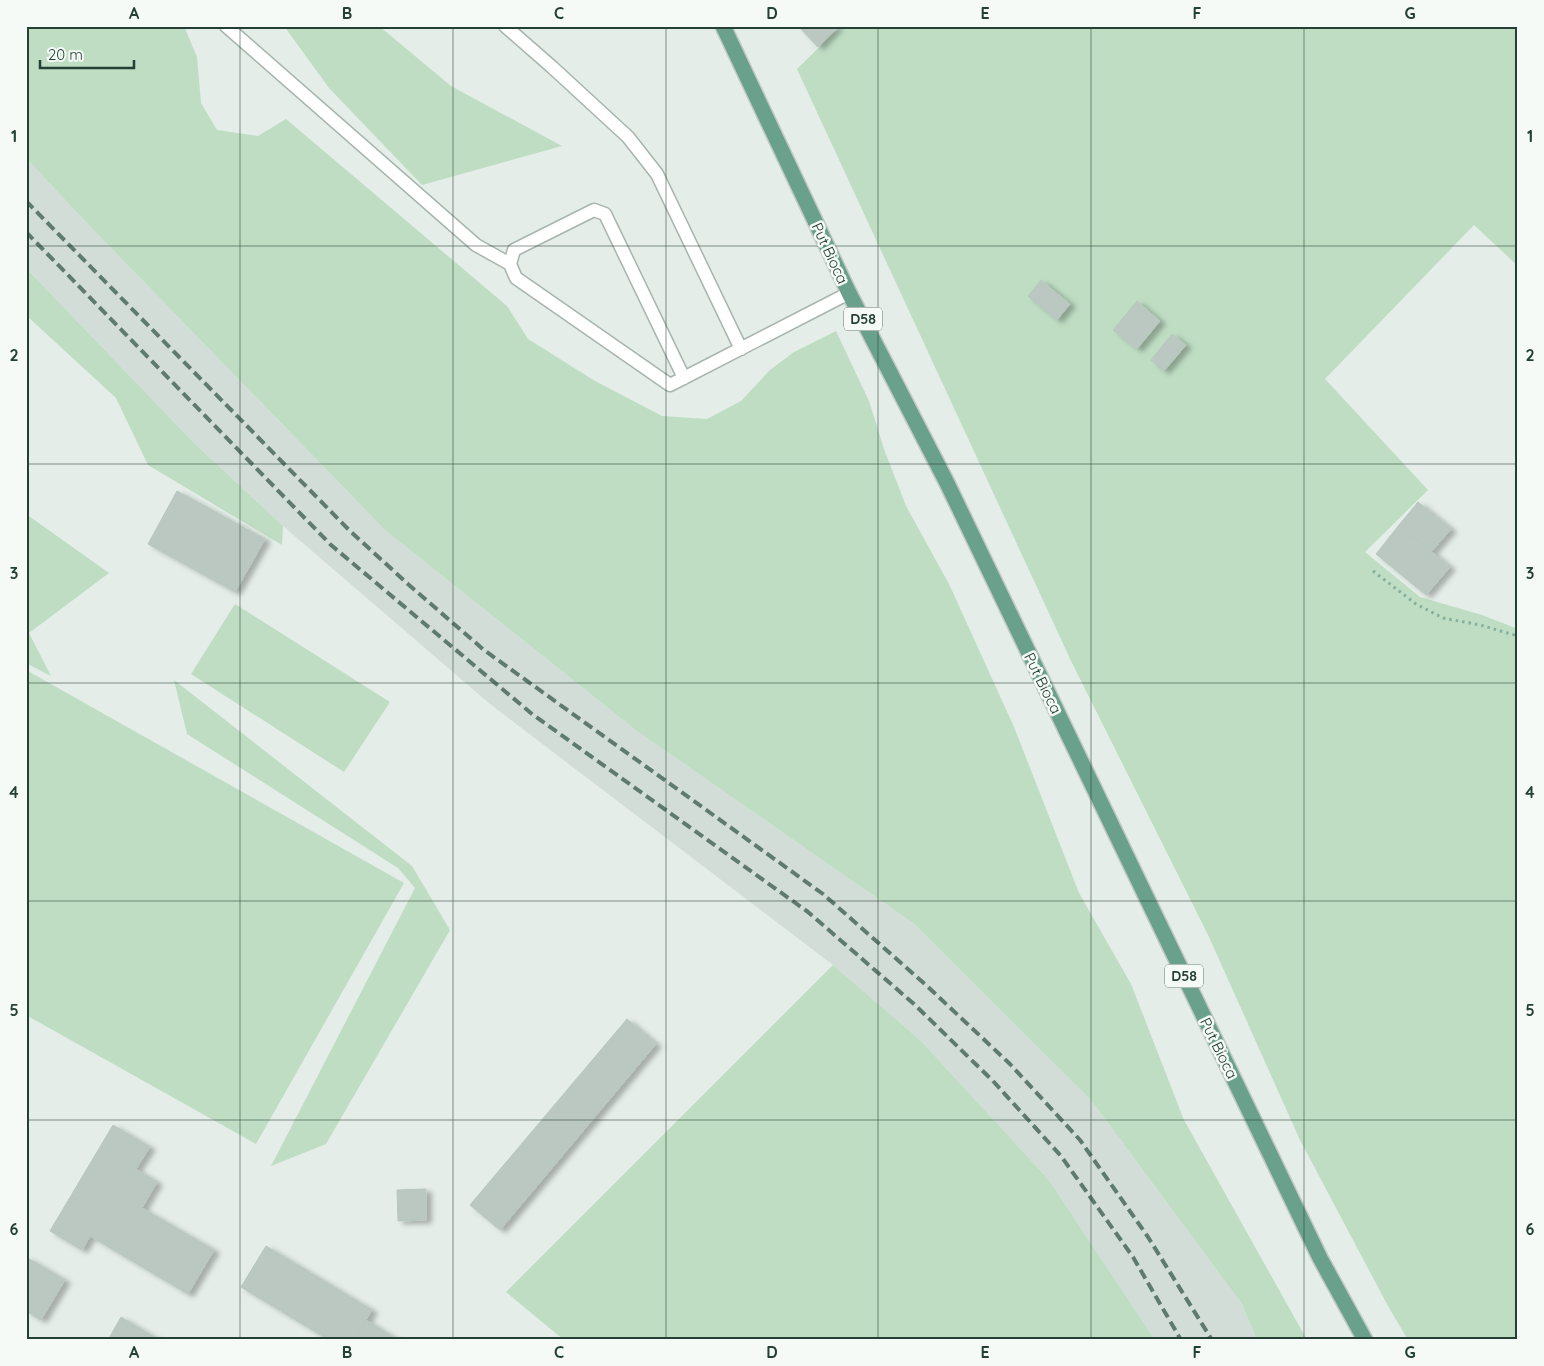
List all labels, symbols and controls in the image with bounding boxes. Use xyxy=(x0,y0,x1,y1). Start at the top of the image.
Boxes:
text: A xyxy=(129,3,140,23)
text: B xyxy=(342,3,352,23)
text: C xyxy=(554,3,564,23)
text: D xyxy=(766,3,778,23)
text: E xyxy=(980,3,990,23)
text: F xyxy=(1193,3,1202,23)
text: G xyxy=(1404,3,1416,23)
scale bar xyxy=(40,38,134,70)
text: 20 m xyxy=(48,45,83,64)
text: 1 xyxy=(11,126,17,146)
text: 1 xyxy=(1527,126,1533,146)
street label: Put Bioca xyxy=(808,219,852,287)
road number: D58 xyxy=(844,308,882,330)
text: 2 xyxy=(9,345,19,365)
text: 2 xyxy=(1525,345,1535,365)
text: 3 xyxy=(10,563,18,583)
text: 3 xyxy=(1526,563,1534,583)
street label: Put Bioca xyxy=(1020,649,1066,717)
text: 4 xyxy=(9,782,19,802)
text: 4 xyxy=(1525,782,1535,802)
road number: D58 xyxy=(1165,964,1203,988)
text: 5 xyxy=(9,1000,19,1020)
text: 5 xyxy=(1525,1000,1535,1020)
street label: Put Bioca xyxy=(1196,1014,1242,1082)
text: 6 xyxy=(10,1219,19,1239)
text: 6 xyxy=(1526,1219,1535,1239)
text: A xyxy=(129,1342,140,1362)
text: B xyxy=(342,1342,352,1362)
text: C xyxy=(554,1342,564,1362)
text: D xyxy=(766,1342,778,1362)
text: E xyxy=(980,1342,990,1362)
text: F xyxy=(1193,1342,1202,1362)
text: G xyxy=(1404,1342,1416,1362)

